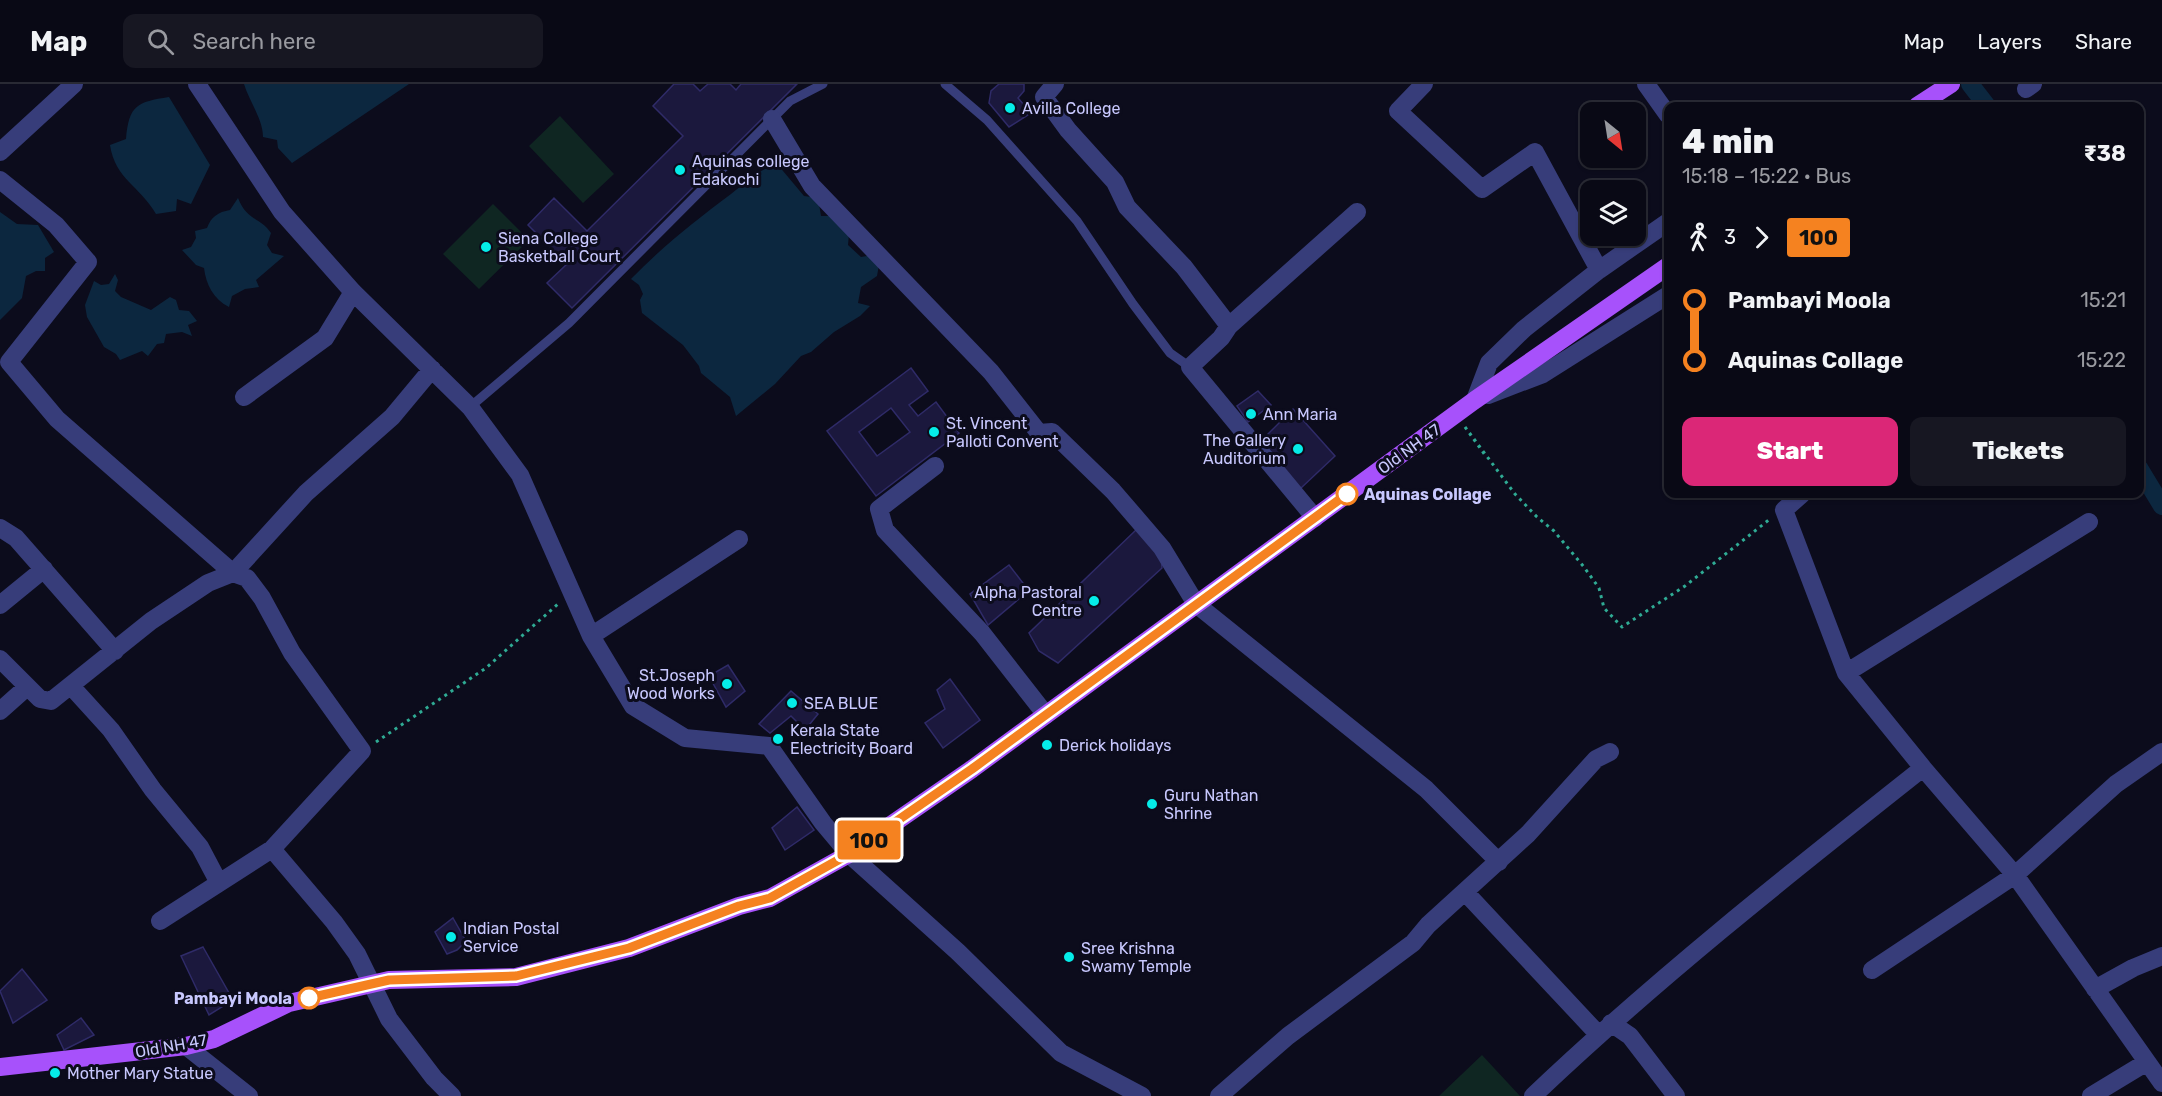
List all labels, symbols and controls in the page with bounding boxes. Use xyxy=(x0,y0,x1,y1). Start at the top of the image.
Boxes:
search box xyxy=(123,14,543,68)
text: Map xyxy=(30,25,87,58)
icon: search xyxy=(144,25,177,58)
text: Search here xyxy=(192,28,316,55)
text: Map xyxy=(1903,29,1944,54)
text: Layers xyxy=(1977,29,2042,54)
text: Share xyxy=(2075,29,2132,54)
place label: Avilla College xyxy=(1022,99,1121,118)
marker: Avilla College xyxy=(1003,101,1017,115)
north arrow xyxy=(1580,102,1646,168)
map controls xyxy=(1580,102,1646,246)
text: 4 min xyxy=(1682,122,1774,161)
text: ₹38 xyxy=(2083,140,2126,167)
place label: Aquinas college Edakochi xyxy=(692,152,810,189)
marker: Aquinas college Edakochi xyxy=(673,163,687,177)
text: 15:18 – 15:22 · Bus xyxy=(1682,164,1851,188)
button: layers xyxy=(1580,180,1646,246)
icon: walk xyxy=(1682,221,1715,254)
icon: forward xyxy=(1745,221,1778,254)
text: 3 xyxy=(1724,225,1736,249)
text: 100 xyxy=(1799,225,1838,250)
place label: Siena College Basketball Court xyxy=(498,229,621,266)
marker: Siena College Basketball Court xyxy=(479,240,493,254)
text: Pambayi Moola xyxy=(1728,287,1891,314)
text: 15:21 xyxy=(2080,288,2126,312)
text: Aquinas Collage xyxy=(1728,347,1903,374)
text: 15:22 xyxy=(2077,348,2126,372)
place label: Ann Maria xyxy=(1263,405,1337,424)
marker: Ann Maria xyxy=(1244,407,1258,421)
place label: St. Vincent Palloti Convent xyxy=(946,414,1059,451)
button: Start xyxy=(1682,417,1898,486)
button: Tickets xyxy=(1910,417,2126,486)
street label: Old NH 47 xyxy=(1374,420,1444,478)
marker: St. Vincent Palloti Convent xyxy=(927,425,941,439)
place label: The Gallery Auditorium xyxy=(1203,431,1286,468)
marker: The Gallery Auditorium xyxy=(1291,442,1305,456)
marker: Aquinas Collage xyxy=(1336,483,1358,505)
place label: Aquinas Collage xyxy=(1364,485,1492,504)
place label: Alpha Pastoral Centre xyxy=(974,583,1082,620)
marker: Alpha Pastoral Centre xyxy=(1087,594,1101,608)
place label: St.Joseph Wood Works xyxy=(627,666,715,703)
marker: St.Joseph Wood Works xyxy=(720,677,734,691)
place label: SEA BLUE xyxy=(804,694,878,713)
marker: SEA BLUE xyxy=(785,696,799,710)
place label: Kerala State Electricity Board xyxy=(790,721,913,758)
marker: Kerala State Electricity Board xyxy=(771,732,785,746)
place label: Derick holidays xyxy=(1059,736,1171,755)
marker: Derick holidays xyxy=(1040,738,1054,752)
place label: Guru Nathan Shrine xyxy=(1164,786,1259,823)
marker: Guru Nathan Shrine xyxy=(1145,797,1159,811)
line badge: 100 xyxy=(834,820,904,860)
text: 100 xyxy=(850,828,889,853)
place label: Indian Postal Service xyxy=(463,919,559,956)
marker: Indian Postal Service xyxy=(444,930,458,944)
place label: Sree Krishna Swamy Temple xyxy=(1081,939,1192,976)
marker: Sree Krishna Swamy Temple xyxy=(1062,950,1076,964)
marker: Pambayi Moola xyxy=(298,987,320,1009)
place label: Pambayi Moola xyxy=(174,989,292,1008)
street label: Old NH 47 xyxy=(134,1030,208,1062)
place label: Mother Mary Statue xyxy=(67,1064,213,1083)
marker: Mother Mary Statue xyxy=(48,1066,62,1080)

